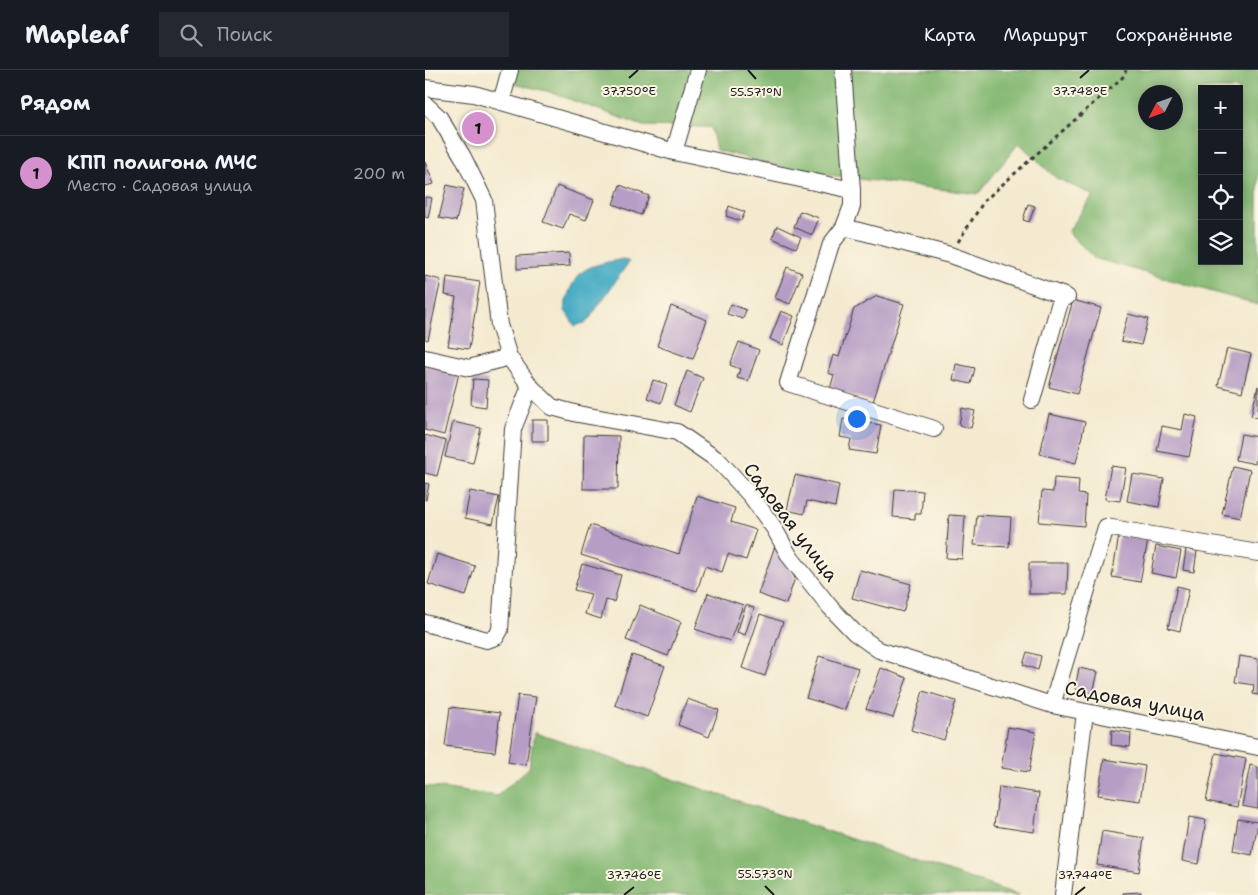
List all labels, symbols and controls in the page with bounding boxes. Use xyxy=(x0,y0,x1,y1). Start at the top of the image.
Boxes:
search box xyxy=(159,12,509,57)
text: Mapleaf xyxy=(25,19,129,51)
icon: search xyxy=(177,21,205,49)
text: Поиск xyxy=(217,22,272,47)
text: Карта xyxy=(924,23,975,47)
text: Маршрут xyxy=(1003,23,1087,47)
text: Сохранённые xyxy=(1115,23,1233,47)
text: 37.750°E xyxy=(602,83,656,99)
text: 37.748°E xyxy=(1053,83,1107,99)
text: 55.571°N xyxy=(730,84,782,100)
north arrow xyxy=(1138,85,1183,130)
map controls xyxy=(1198,85,1243,265)
button: + xyxy=(1198,85,1243,130)
text: Рядом xyxy=(20,89,90,117)
pin: 1 xyxy=(462,109,494,147)
button: − xyxy=(1198,130,1243,175)
text: КПП полигона МЧС xyxy=(67,150,257,175)
text: 1 xyxy=(32,163,40,184)
text: 200 m xyxy=(353,163,405,184)
text: Место · Садовая улица xyxy=(67,175,252,196)
button: locate xyxy=(1198,175,1243,220)
button: layers xyxy=(1198,220,1243,265)
your location xyxy=(844,406,870,432)
street label: Садовая улица xyxy=(738,457,844,587)
street label: Садовая улица xyxy=(1063,675,1208,727)
text: 55.573°N xyxy=(737,866,793,882)
text: 37.746°E xyxy=(607,867,661,883)
text: 37.744°E xyxy=(1058,867,1112,883)

